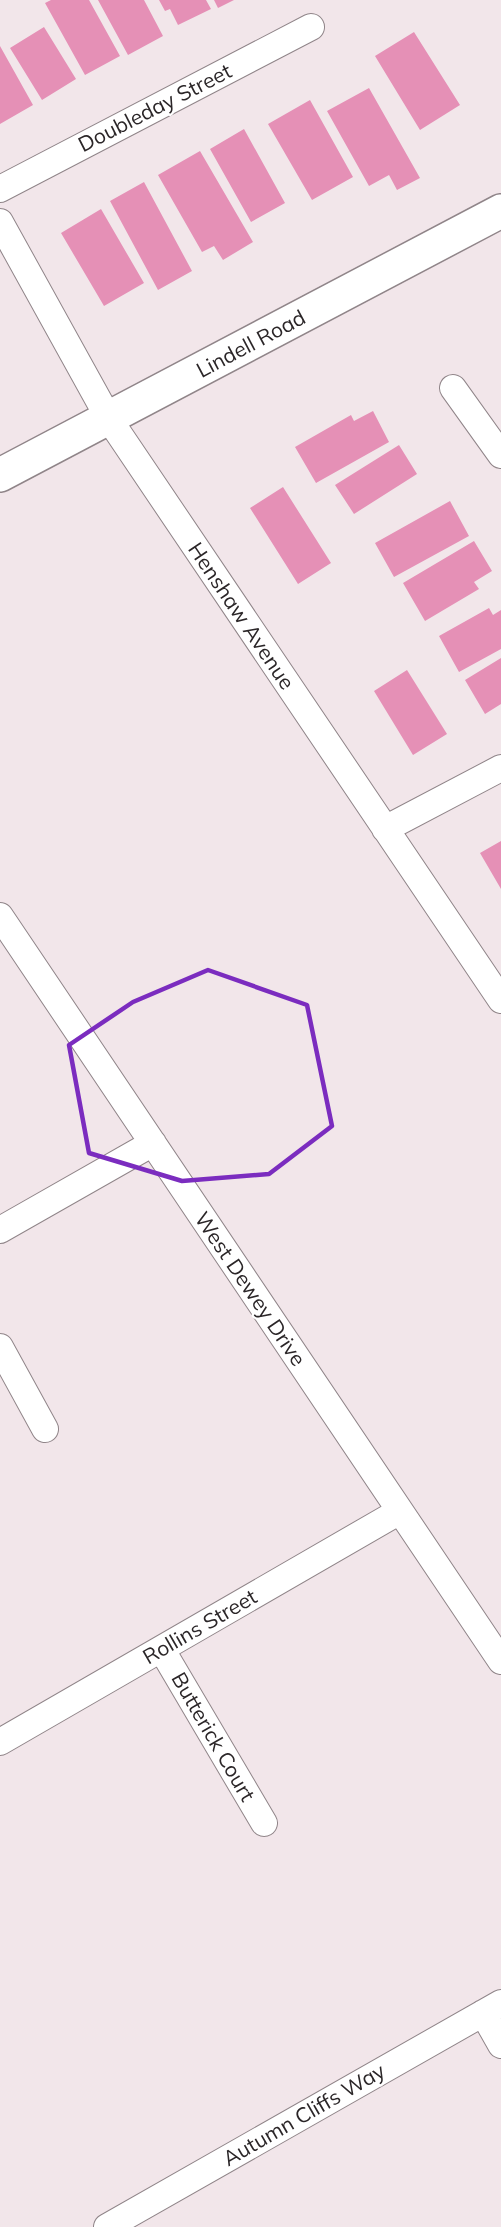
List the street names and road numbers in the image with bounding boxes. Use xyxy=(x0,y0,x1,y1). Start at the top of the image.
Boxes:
street label: Doubleday Street xyxy=(74,57,236,157)
street label: Lindell Road xyxy=(192,304,309,383)
street label: Henshaw Avenue xyxy=(183,537,301,694)
street label: West Dewey Drive xyxy=(190,1206,312,1370)
street label: Rollins Street xyxy=(138,1583,261,1669)
street label: Butterick Court xyxy=(166,1667,261,1806)
street label: Autumn Cliffs Way xyxy=(218,2057,389,2171)

